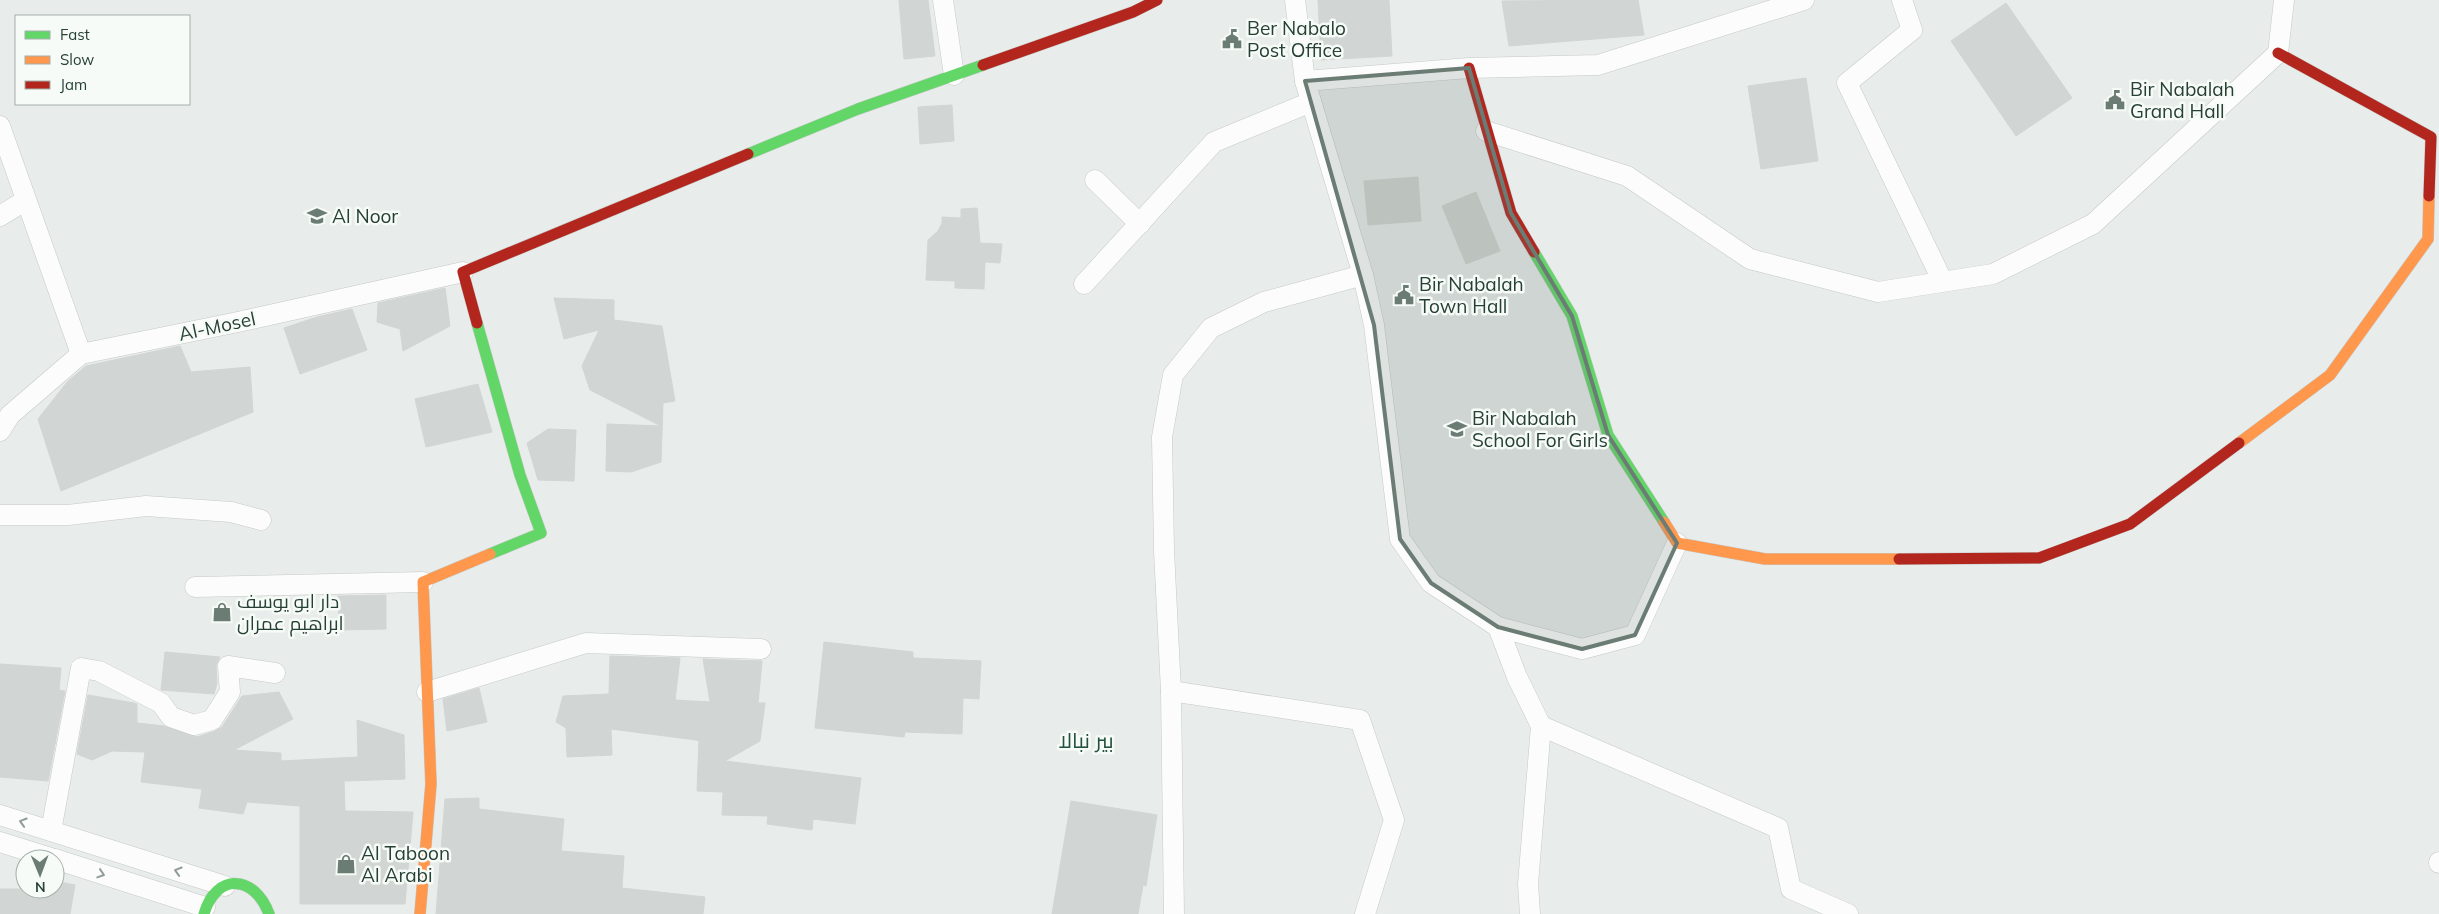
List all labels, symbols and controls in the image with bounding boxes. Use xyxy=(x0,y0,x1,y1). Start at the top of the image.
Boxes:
legend xyxy=(15,15,190,105)
place label: Ber Nabalo Post Office xyxy=(1247,16,1346,62)
text: Fast xyxy=(60,25,90,44)
public building icon: Ber Nabalo Post Office xyxy=(1221,28,1243,50)
text: Slow xyxy=(60,50,94,69)
text: Jam xyxy=(60,75,87,94)
place label: Bir Nabalah Grand Hall xyxy=(2130,77,2235,123)
public building icon: Bir Nabalah Grand Hall xyxy=(2104,89,2126,111)
place label: Al Noor xyxy=(332,204,398,228)
school or university icon: Al Noor xyxy=(306,205,328,227)
place label: Bir Nabalah Town Hall xyxy=(1419,272,1524,318)
public building icon: Bir Nabalah Town Hall xyxy=(1393,284,1415,306)
street label: Al-Mosel xyxy=(176,306,258,346)
place label: Bir Nabalah School For Girls xyxy=(1472,406,1608,452)
school or university icon: Bir Nabalah School For Girls xyxy=(1446,418,1468,440)
place label: دار ابو يوسف ابراهيم عمران xyxy=(237,589,344,637)
shop icon: دار ابو يوسف ابراهيم عمران xyxy=(211,601,233,623)
district label: بير نبالا xyxy=(1058,727,1114,753)
one-way arrow xyxy=(19,818,28,828)
place label: Al Taboon Al Arabi xyxy=(361,841,450,887)
north arrow xyxy=(15,849,65,899)
shop icon: Al Taboon Al Arabi xyxy=(335,853,357,875)
one-way arrow xyxy=(174,866,183,876)
one-way arrow xyxy=(97,868,105,878)
text: N xyxy=(35,878,46,896)

